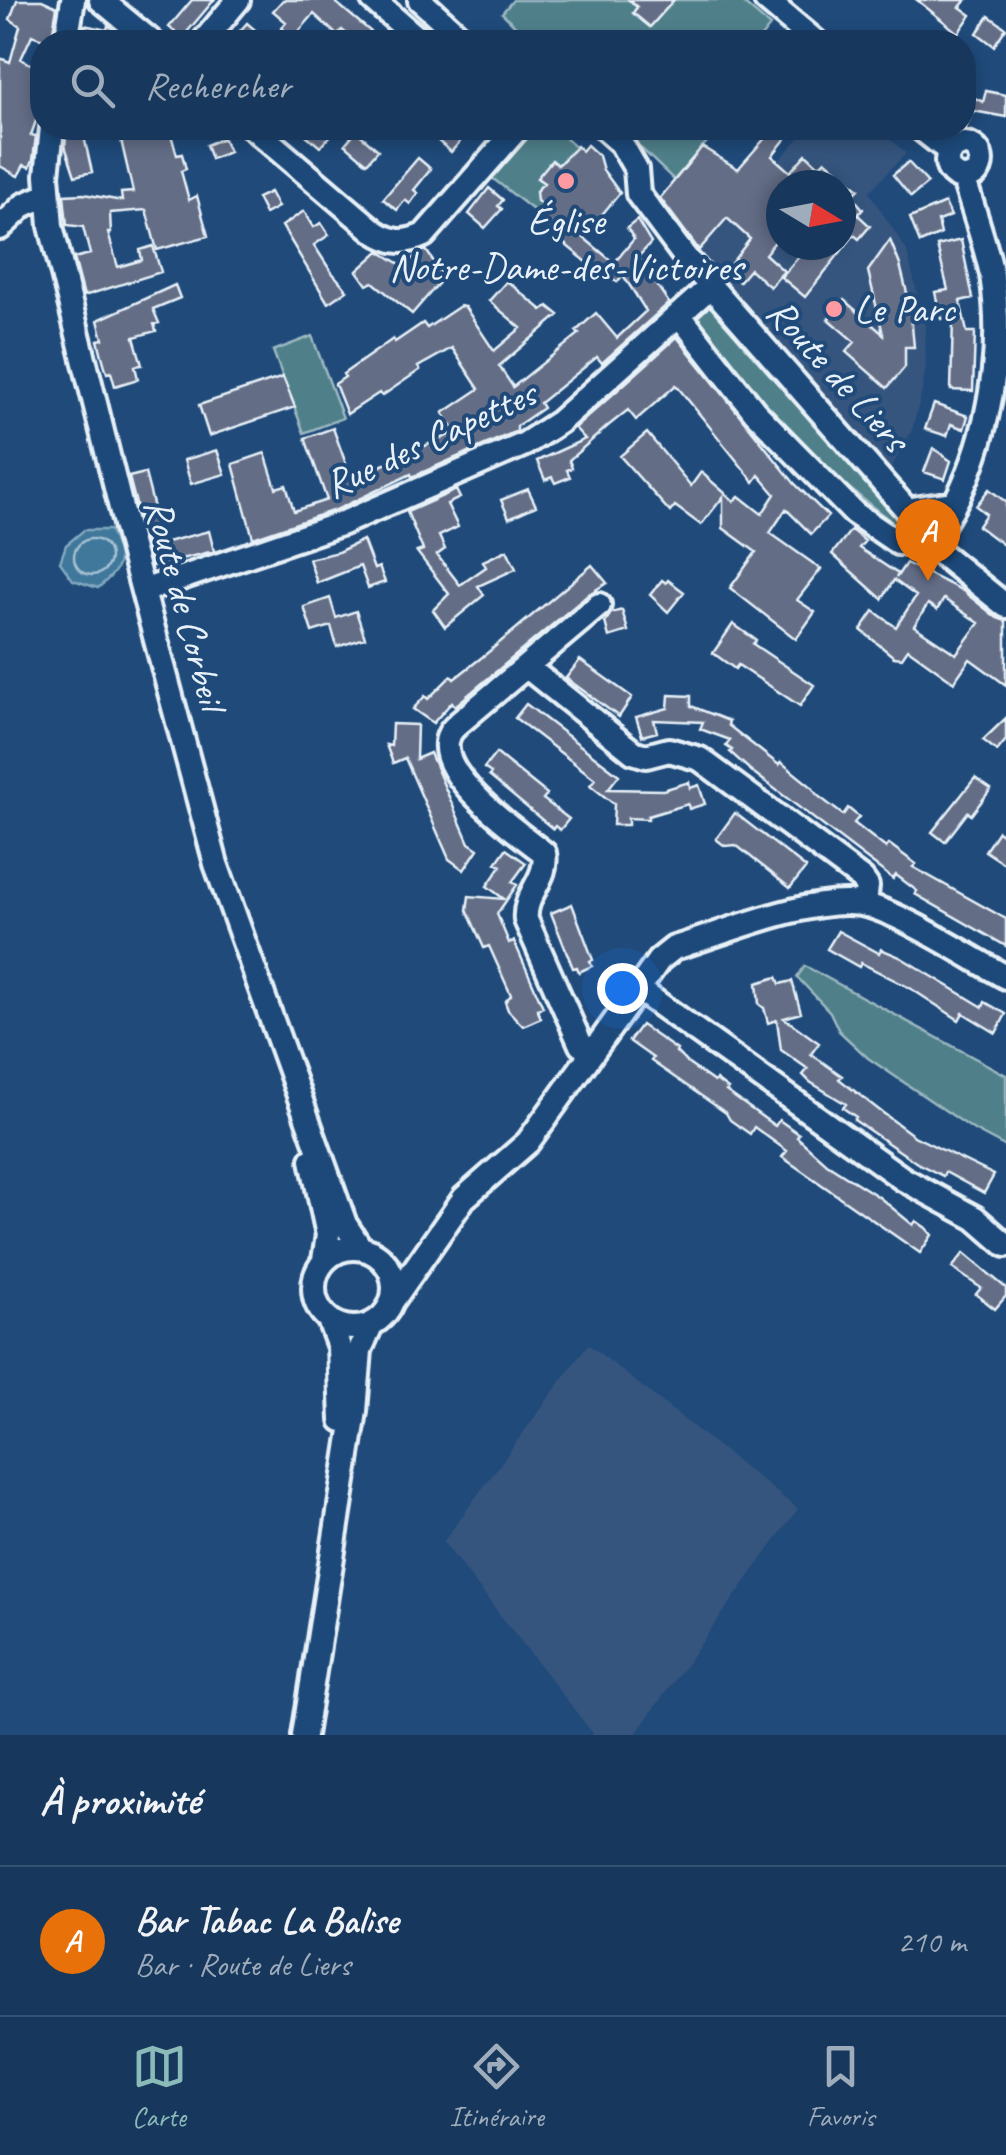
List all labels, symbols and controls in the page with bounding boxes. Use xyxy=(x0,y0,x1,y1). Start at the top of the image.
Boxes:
search box xyxy=(30,30,976,140)
icon: search xyxy=(65,58,120,113)
text: Rechercher xyxy=(145,62,291,109)
marker: Église Notre-Dame-des-Victoires xyxy=(555,170,577,192)
north arrow xyxy=(766,170,856,260)
place label: Église Notre-Dame-des-Victoires xyxy=(389,196,746,292)
place label: Le Parc xyxy=(854,284,957,334)
street label: Route de Liers xyxy=(756,288,922,465)
marker: Le Parc xyxy=(823,298,845,320)
street label: Rue des Capettes xyxy=(316,367,547,510)
street label: Route de Corbeil xyxy=(133,493,239,721)
pin: A xyxy=(896,498,960,581)
your location xyxy=(597,963,648,1014)
text: À proximité xyxy=(40,1774,200,1827)
text: Bar Tabac La Balise xyxy=(135,1897,398,1944)
text: A xyxy=(64,1921,81,1962)
text: 210 m xyxy=(897,1921,966,1962)
text: Bar · Route de Liers xyxy=(135,1944,351,1985)
tab: Carte xyxy=(132,2039,187,2134)
tab: Itinéraire xyxy=(450,2039,544,2134)
tab: Favoris xyxy=(807,2039,875,2134)

